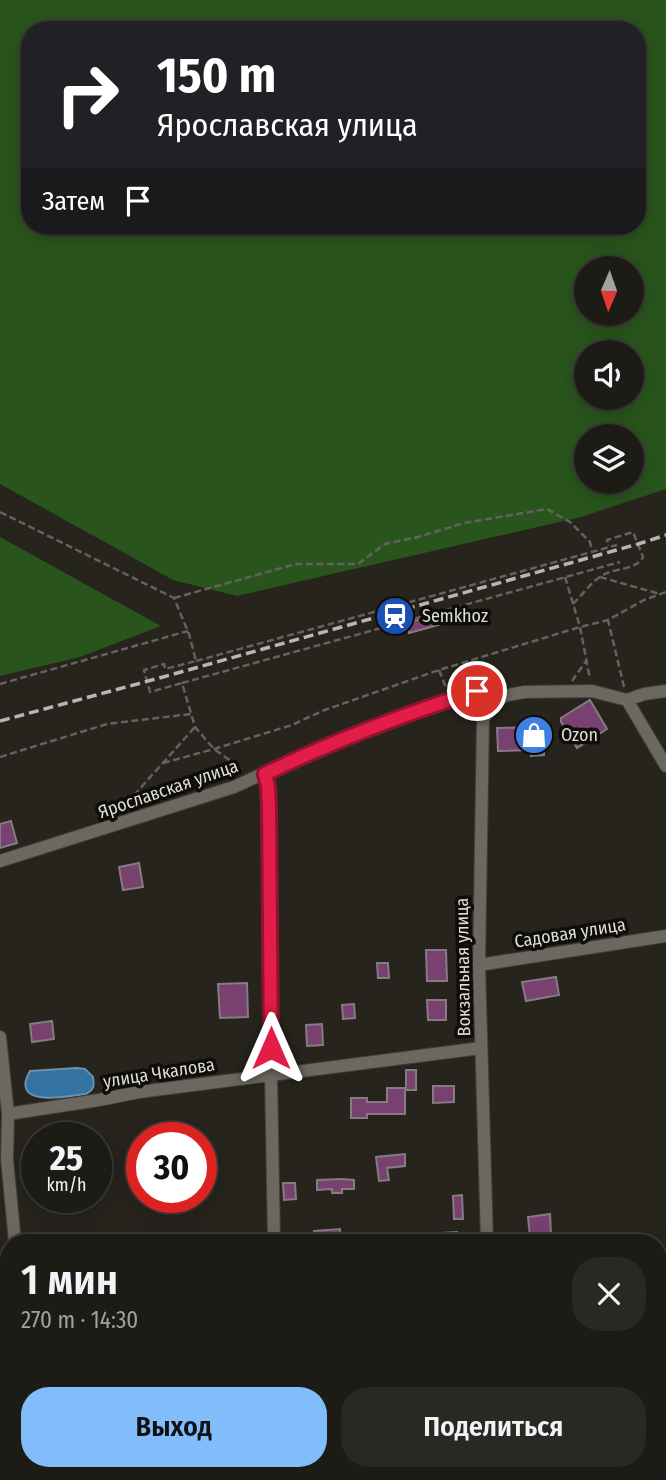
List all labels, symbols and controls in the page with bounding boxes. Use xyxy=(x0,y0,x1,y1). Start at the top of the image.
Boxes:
text: 150 m xyxy=(157,46,276,105)
icon: right xyxy=(42,49,133,140)
text: Ярославская улица xyxy=(157,106,418,144)
icon: arrive xyxy=(119,182,157,220)
text: Затем xyxy=(42,186,105,217)
north arrow xyxy=(574,256,644,326)
map controls xyxy=(574,256,644,494)
button: sound xyxy=(574,340,644,410)
button: layers xyxy=(574,424,644,494)
station icon: Semkhoz xyxy=(374,595,416,637)
place label: Semkhoz xyxy=(422,605,488,627)
pin xyxy=(447,661,507,721)
icon: arrive xyxy=(458,672,496,710)
shop icon: Ozon xyxy=(513,714,555,756)
place label: Ozon xyxy=(561,724,598,746)
street label: Ярославская улица xyxy=(95,755,241,823)
street label: Вокзальная улица xyxy=(451,897,475,1037)
street label: Садовая улица xyxy=(513,913,627,953)
position arrow xyxy=(234,1011,308,1085)
street label: улица Чкалова xyxy=(102,1053,216,1093)
speed limit sign: 30 xyxy=(126,1122,217,1213)
text: 25 xyxy=(50,1137,83,1179)
text: km/h xyxy=(46,1174,87,1196)
text: 1 мин xyxy=(21,1255,118,1305)
button: close xyxy=(572,1257,646,1331)
text: 270 m · 14:30 xyxy=(21,1306,138,1334)
button: Выход xyxy=(21,1387,327,1467)
button: Поделиться xyxy=(341,1387,646,1467)

